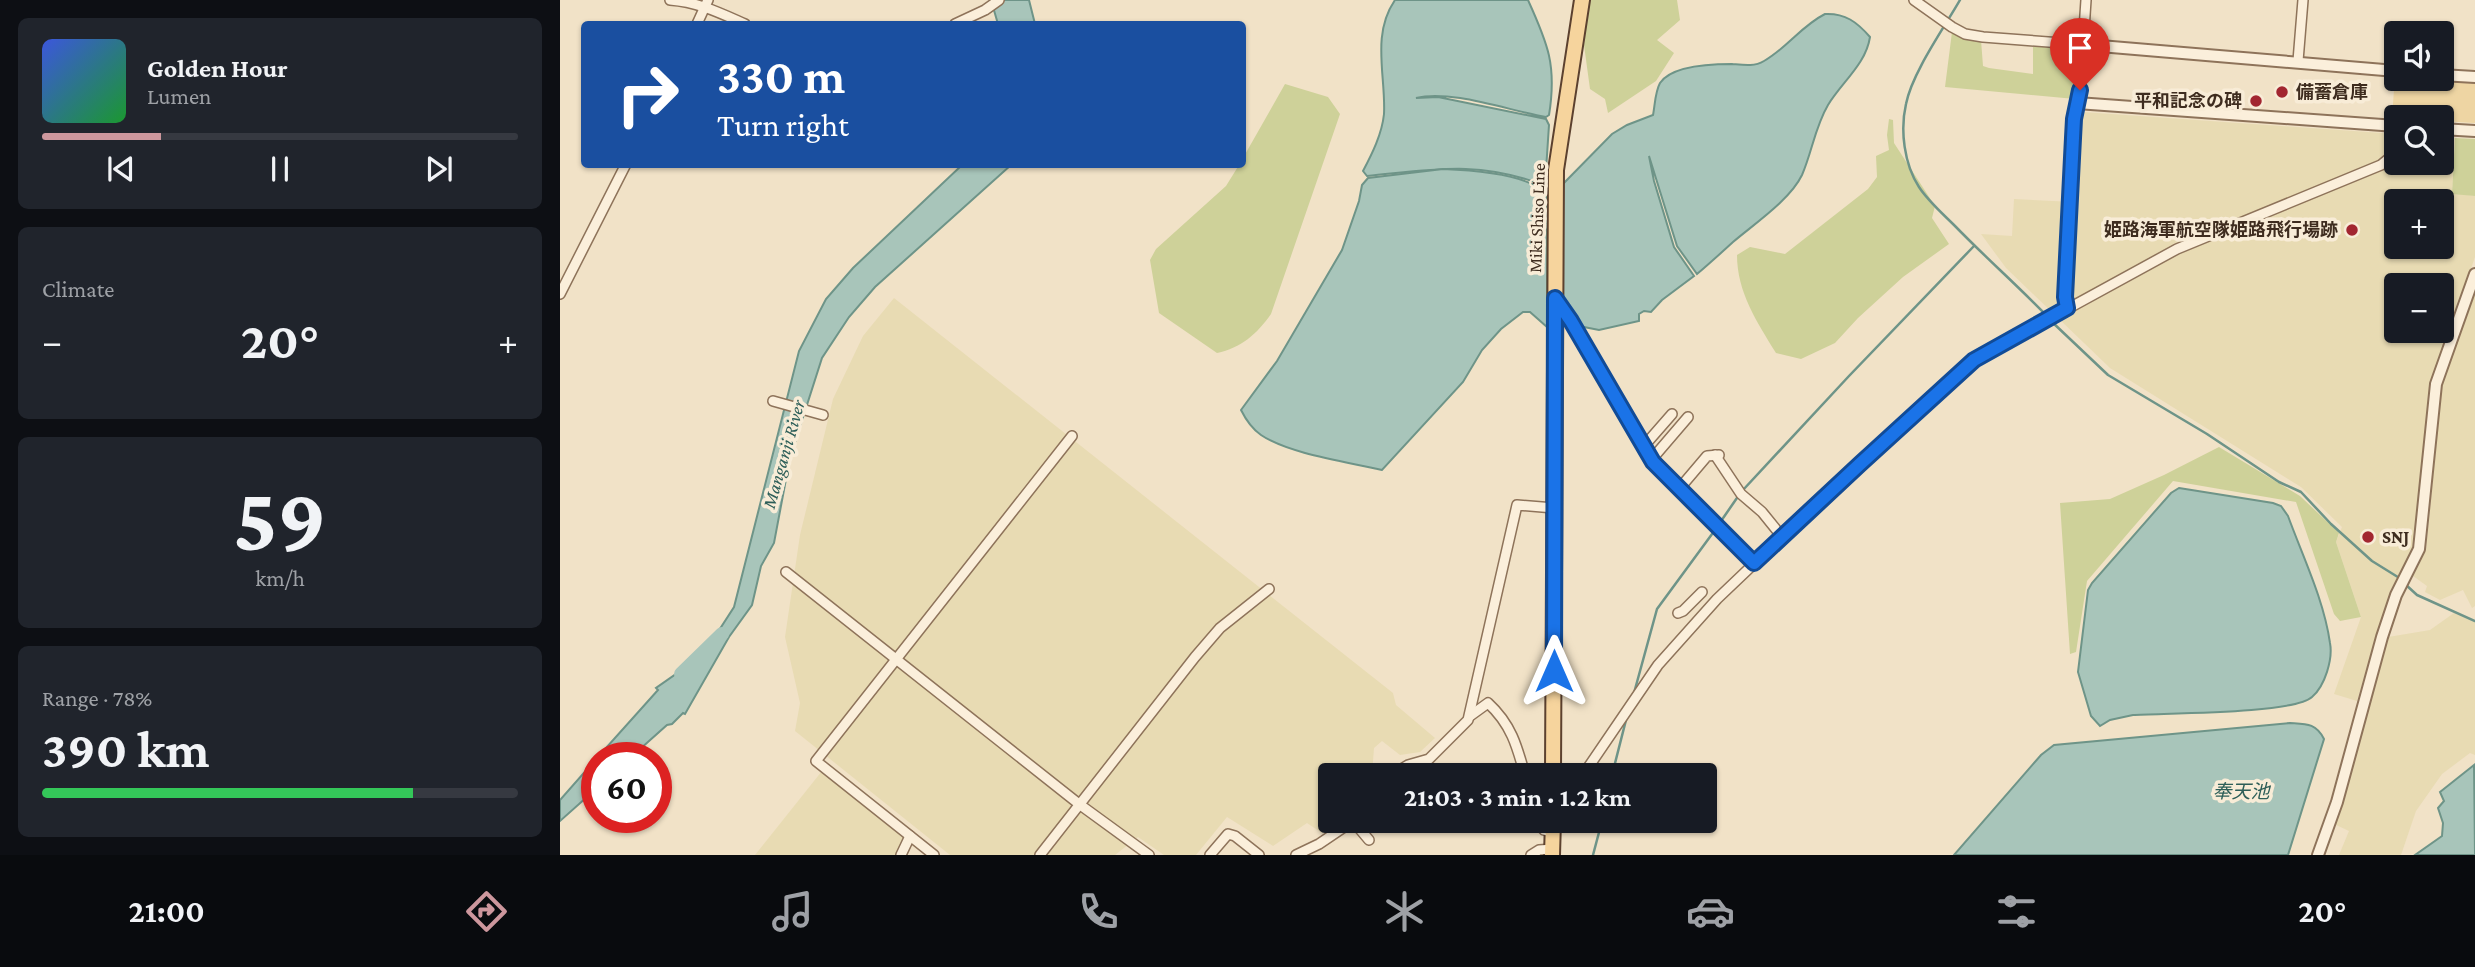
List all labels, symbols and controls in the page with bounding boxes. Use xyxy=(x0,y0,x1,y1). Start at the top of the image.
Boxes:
pin xyxy=(2050,18,2110,90)
map controls xyxy=(2384,21,2454,343)
button: sound xyxy=(2384,21,2454,91)
icon: arrive xyxy=(2061,29,2099,67)
icon: right xyxy=(602,49,693,140)
text: 330 m xyxy=(717,49,845,104)
text: Golden Hour xyxy=(147,54,288,83)
place label: 備蓄倉庫 xyxy=(2296,82,2368,102)
text: Lumen xyxy=(147,83,211,109)
marker: 備蓄倉庫 xyxy=(2274,84,2290,100)
place label: 平和記念の碑 xyxy=(2134,91,2242,111)
marker: 平和記念の碑 xyxy=(2248,93,2264,109)
button: search xyxy=(2384,105,2454,175)
text: Turn right xyxy=(717,107,849,143)
icon: previous xyxy=(102,150,140,188)
icon: pause xyxy=(261,150,299,188)
icon: next xyxy=(420,150,458,188)
street label: Miki Shiso Line xyxy=(1525,163,1549,273)
button: + xyxy=(2384,189,2454,259)
place label: 姫路海軍航空隊姫路飛行場跡 xyxy=(2104,219,2338,240)
marker: 姫路海軍航空隊姫路飛行場跡 xyxy=(2344,222,2360,238)
button: − xyxy=(2384,273,2454,343)
text: Climate xyxy=(42,276,114,302)
text: 20° xyxy=(241,311,319,369)
text: − xyxy=(42,320,62,362)
text: + xyxy=(498,320,518,362)
water label: Manganji River xyxy=(758,396,810,512)
text: 59 xyxy=(233,468,327,570)
place label: SNJ xyxy=(2382,527,2409,547)
marker: SNJ xyxy=(2360,529,2376,545)
text: km/h xyxy=(255,565,305,591)
position arrow xyxy=(1517,634,1591,708)
text: Range · 78% xyxy=(42,685,152,711)
text: 390 km xyxy=(42,720,210,778)
speed limit sign: 60 xyxy=(581,742,672,833)
water label: 奉天池 xyxy=(2212,781,2271,802)
text: 21:03 · 3 min · 1.2 km xyxy=(1404,783,1631,812)
icon: directions xyxy=(462,887,511,936)
icon: music xyxy=(768,887,817,936)
icon: phone xyxy=(1074,887,1123,936)
icon: climate xyxy=(1380,887,1429,936)
icon: car xyxy=(1686,887,1735,936)
icon: filters xyxy=(1992,887,2041,936)
text: 21:00 xyxy=(129,893,205,929)
text: 20° xyxy=(2298,893,2346,929)

